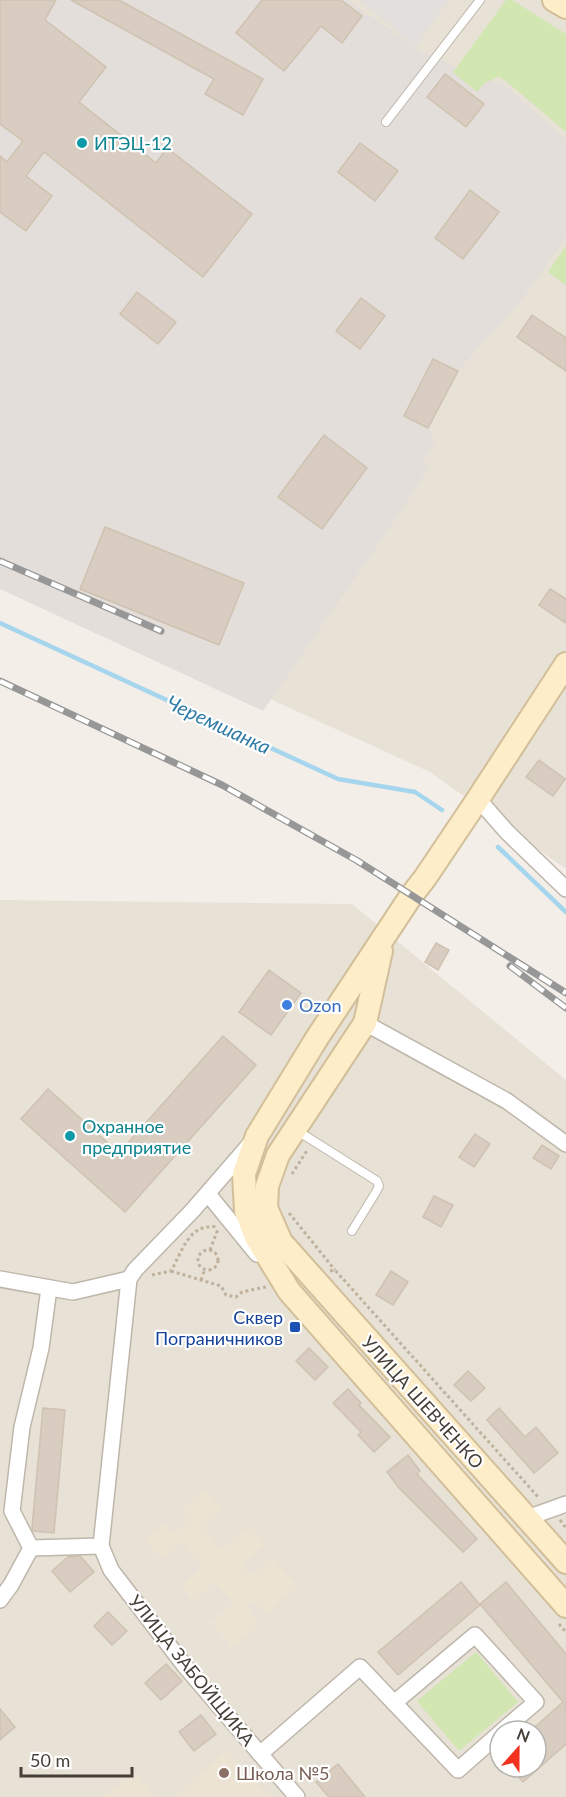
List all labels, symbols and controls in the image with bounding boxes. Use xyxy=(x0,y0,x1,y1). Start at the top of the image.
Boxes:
place label: ИТЭЦ-12 xyxy=(94,132,172,154)
marker: ИТЭЦ-12 xyxy=(75,136,89,150)
water label: Черемшанка xyxy=(163,689,275,759)
place label: Ozon xyxy=(299,994,341,1016)
marker: Ozon xyxy=(280,998,294,1012)
place label: Охранное предприятие xyxy=(82,1115,191,1158)
marker: Охранное предприятие xyxy=(63,1129,77,1143)
place label: Сквер Пограничников xyxy=(155,1306,283,1349)
marker: Сквер Пограничников xyxy=(288,1320,302,1334)
street label: УЛИЦА ШЕВЧЕНКО xyxy=(358,1331,488,1473)
street label: УЛИЦА ЗАБОЙЩИКА xyxy=(124,1590,260,1751)
north arrow xyxy=(488,1719,548,1779)
text: N xyxy=(514,1723,533,1746)
scale bar xyxy=(21,1740,132,1778)
text: 50 m xyxy=(30,1749,70,1771)
place label: Школа №5 xyxy=(236,1762,330,1784)
marker: Школа №5 xyxy=(217,1766,231,1780)

